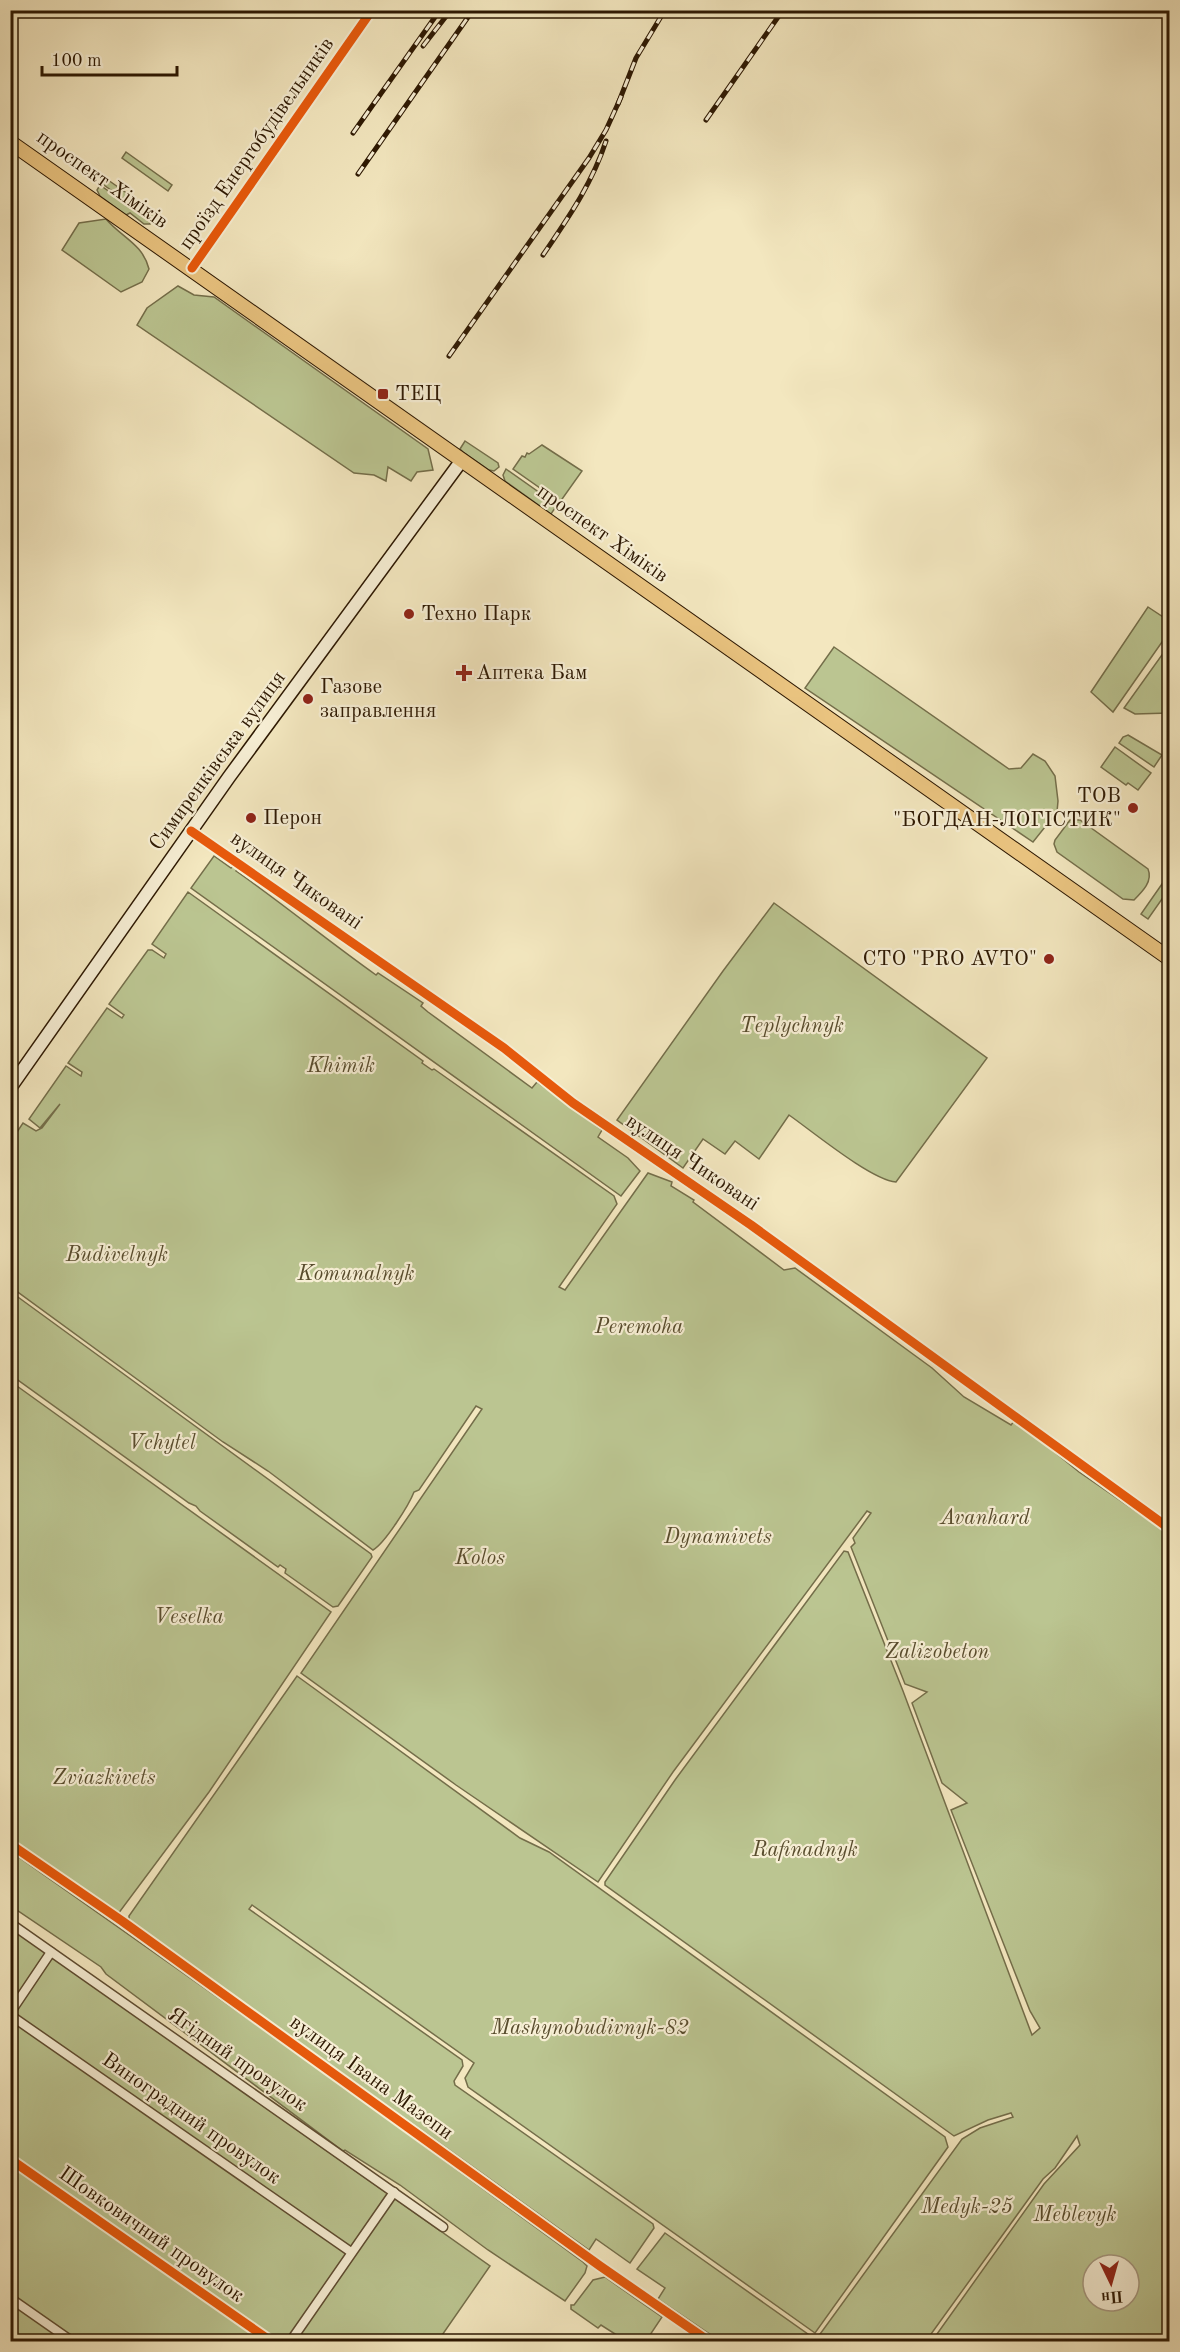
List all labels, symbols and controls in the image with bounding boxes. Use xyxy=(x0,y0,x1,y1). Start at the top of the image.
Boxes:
street label: проїзд Енергобудівельників xyxy=(176,34,338,254)
scale bar xyxy=(42,39,177,77)
text: 100 m xyxy=(51,52,102,70)
street label: проспект Хіміків xyxy=(33,127,171,233)
place label: ТЕЦ xyxy=(395,384,441,405)
marker: ТЕЦ xyxy=(376,387,390,401)
street label: проспект Хіміків xyxy=(533,481,671,587)
place label: Техно Парк xyxy=(421,604,532,625)
marker: Техно Парк xyxy=(402,607,416,621)
place label: Аптека Бам xyxy=(476,663,587,684)
marker: Аптека Бам xyxy=(457,666,471,680)
street label: Симиренківська вулиця xyxy=(146,667,290,855)
place label: Газове заправлення xyxy=(320,677,437,722)
marker: Газове заправлення xyxy=(301,692,315,706)
place label: ТОВ "БОГДАН-ЛОГІСТИК" xyxy=(893,786,1121,831)
marker: ТОВ "БОГДАН-ЛОГІСТИК" xyxy=(1126,801,1140,815)
place label: Перон xyxy=(263,808,322,829)
marker: Перон xyxy=(244,811,258,825)
street label: вулиця Чиковані xyxy=(226,828,366,934)
place label: СТО "PRO AVTO" xyxy=(862,949,1037,970)
marker: СТО "PRO AVTO" xyxy=(1042,952,1056,966)
park label: Teplychnyk xyxy=(740,1016,844,1037)
park label: Khimik xyxy=(306,1056,375,1077)
street label: вулиця Чиковані xyxy=(622,1111,762,1215)
park label: Budivelnyk xyxy=(65,1245,168,1266)
park label: Komunalnyk xyxy=(297,1264,414,1285)
park label: Peremoha xyxy=(594,1317,683,1338)
park label: Vchytel xyxy=(128,1433,196,1454)
park label: Avanhard xyxy=(939,1508,1031,1529)
park label: Dynamivets xyxy=(663,1527,772,1548)
park label: Kolos xyxy=(454,1548,505,1569)
park label: Veselka xyxy=(154,1607,224,1628)
park label: Zalizobeton xyxy=(885,1642,989,1663)
park label: Zviazkivets xyxy=(52,1768,156,1789)
park label: Rafinadnyk xyxy=(751,1840,858,1861)
street label: Ягідний провулок xyxy=(163,2004,311,2116)
street label: вулиця Івана Мазепи xyxy=(285,2012,457,2144)
park label: Mashynobudivnyk-82 xyxy=(490,2018,689,2039)
street label: Виноградний провулок xyxy=(98,2049,285,2189)
street label: Шовковичний провулок xyxy=(55,2163,248,2307)
park label: Medyk-25 xyxy=(920,2197,1014,2218)
park label: Meblevyk xyxy=(1032,2205,1117,2226)
north arrow xyxy=(1081,2253,1141,2313)
text: Пн xyxy=(1100,2287,1124,2305)

